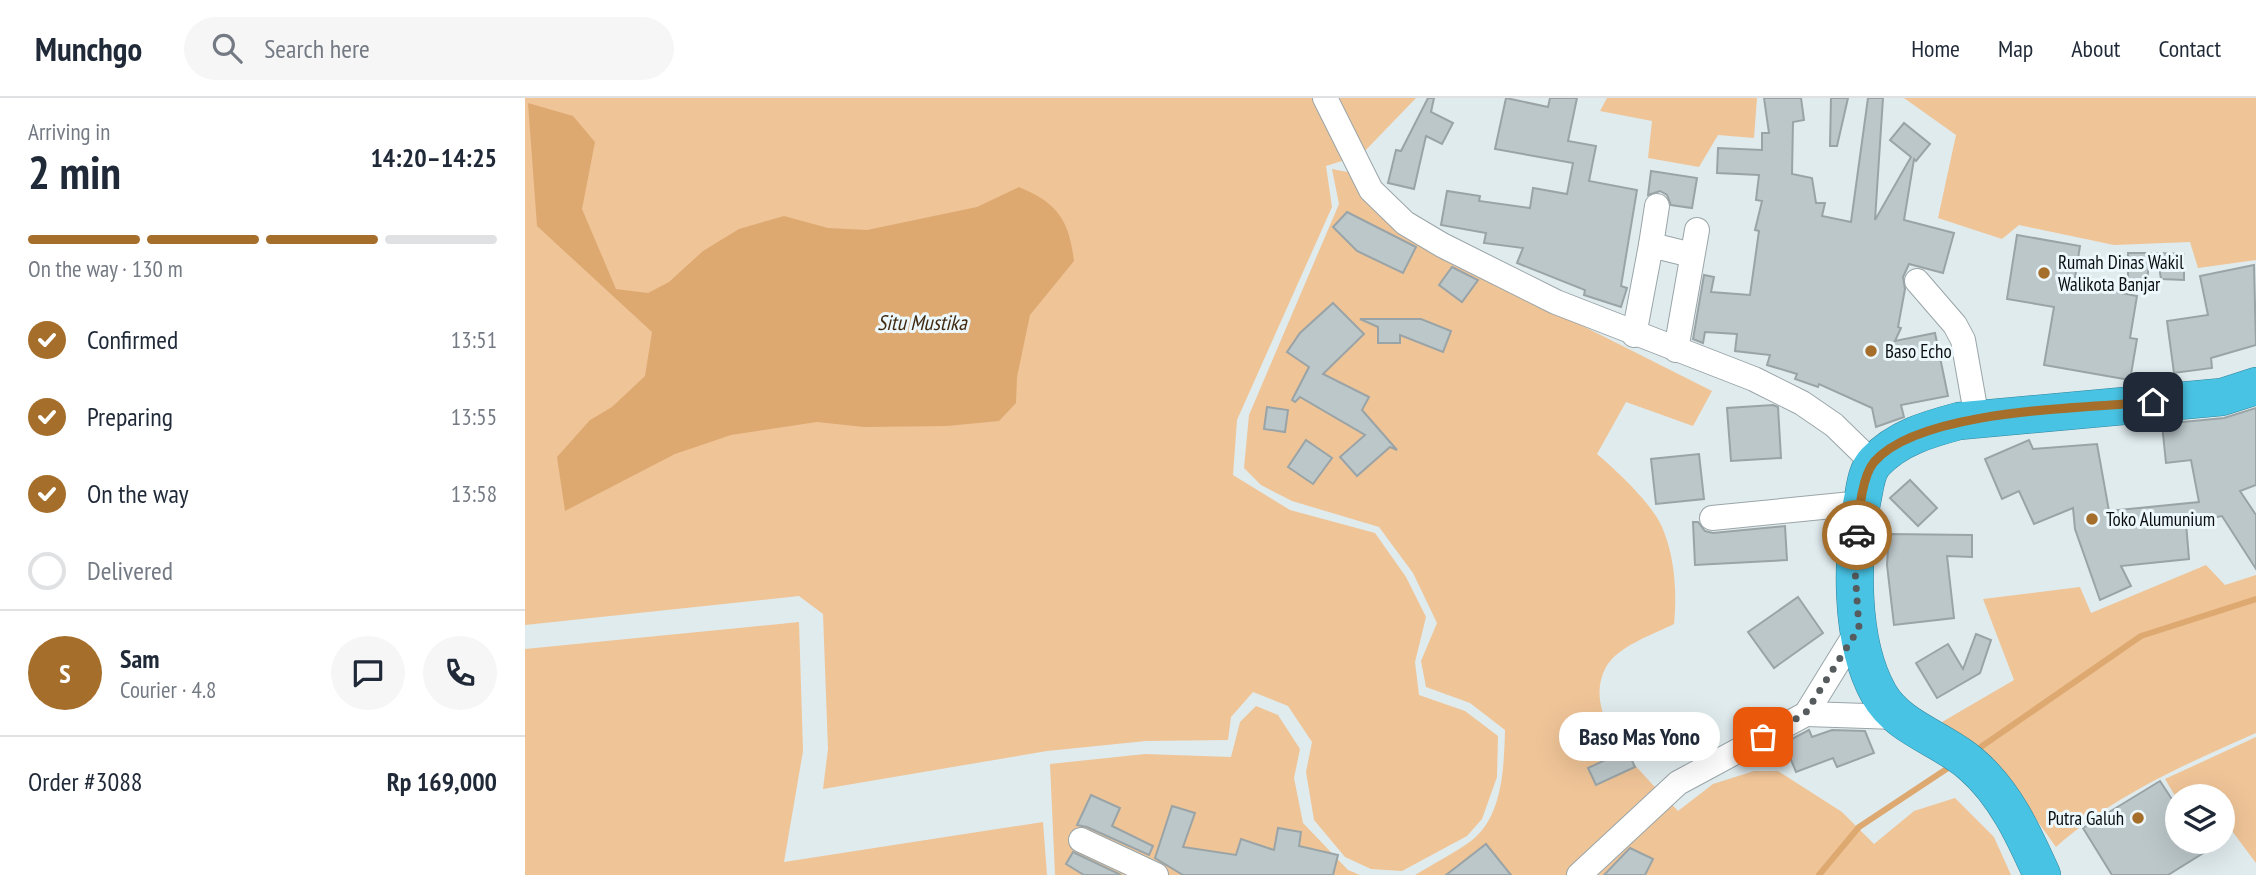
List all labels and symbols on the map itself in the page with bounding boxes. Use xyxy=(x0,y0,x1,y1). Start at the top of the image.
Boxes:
place label: Rumah Dinas Wakil Walikota Banjar xyxy=(2058,250,2184,296)
marker: Rumah Dinas Wakil Walikota Banjar xyxy=(2036,265,2052,281)
water label: Situ Mustika xyxy=(877,309,968,336)
place label: Baso Echo xyxy=(1885,339,1952,363)
marker: Baso Echo xyxy=(1863,343,1879,359)
pin xyxy=(2123,372,2183,432)
courier xyxy=(1822,500,1892,570)
place label: Toko Alumunium xyxy=(2106,507,2215,531)
marker: Toko Alumunium xyxy=(2084,511,2100,527)
pin xyxy=(1733,707,1793,767)
callout: Baso Mas Yono xyxy=(1560,712,1721,762)
place label: Putra Galuh xyxy=(2048,806,2124,830)
marker: Putra Galuh xyxy=(2130,810,2146,826)

